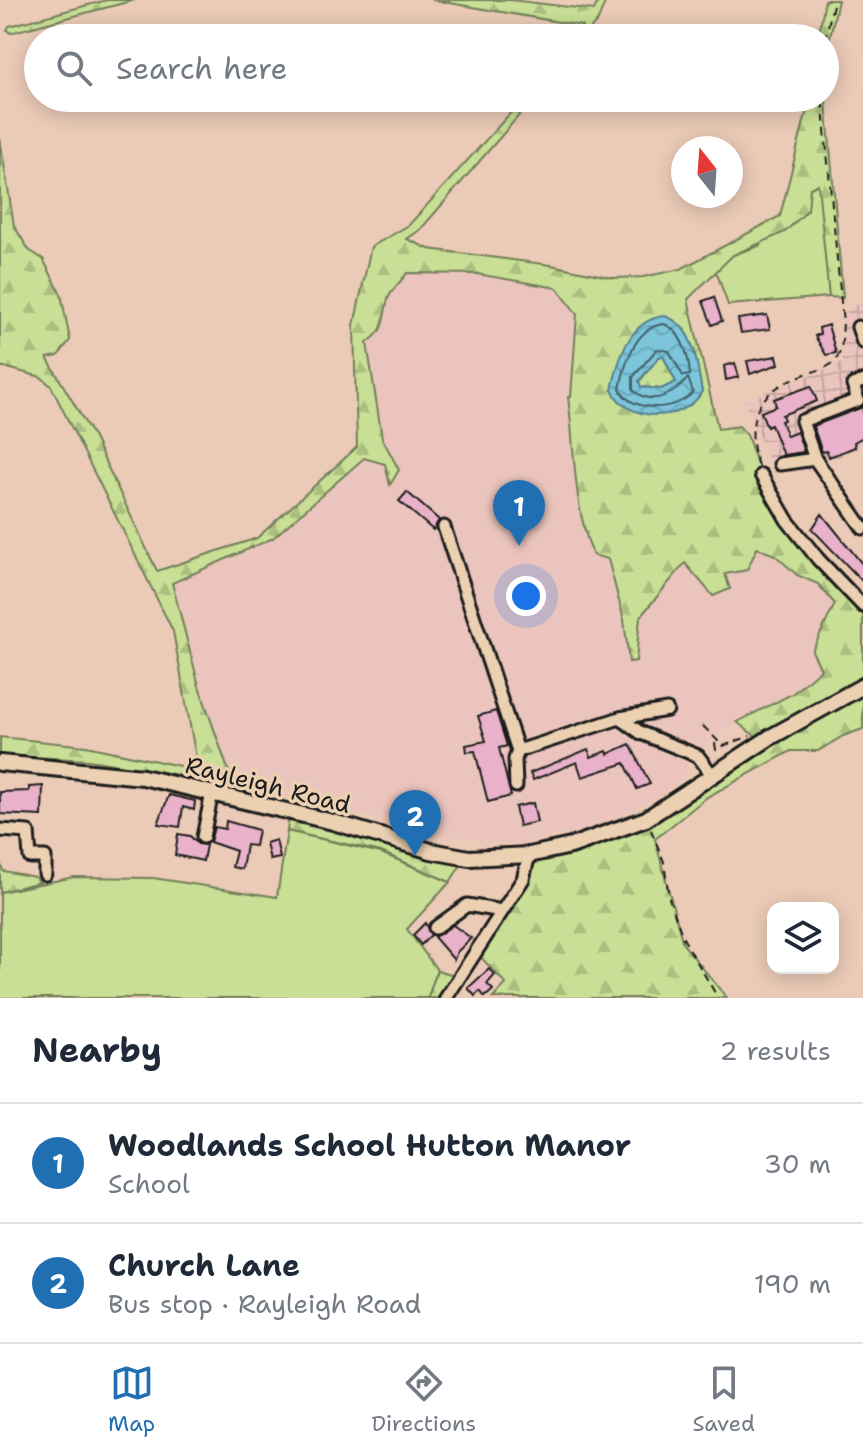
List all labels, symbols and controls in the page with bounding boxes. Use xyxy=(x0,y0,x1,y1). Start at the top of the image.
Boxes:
search box xyxy=(24,24,839,112)
icon: search xyxy=(52,46,96,90)
text: Search here xyxy=(116,48,287,89)
north arrow xyxy=(671,136,743,208)
pin: 1 xyxy=(493,480,545,546)
your location xyxy=(506,576,546,616)
street label: Rayleigh Road xyxy=(182,749,354,821)
pin: 2 xyxy=(389,790,441,856)
map controls xyxy=(767,902,839,974)
button: layers xyxy=(767,902,839,974)
text: Nearby xyxy=(32,1027,162,1073)
text: 2 results xyxy=(719,1033,831,1068)
text: Woodlands School Hutton Manor xyxy=(108,1125,631,1166)
text: 1 xyxy=(52,1146,64,1181)
text: 30 m xyxy=(764,1146,831,1181)
text: School xyxy=(108,1166,190,1201)
text: Church Lane xyxy=(108,1245,300,1286)
text: 2 xyxy=(49,1266,67,1301)
text: 190 m xyxy=(754,1266,831,1301)
text: Bus stop · Rayleigh Road xyxy=(108,1286,421,1321)
tab: Map xyxy=(108,1361,155,1438)
tab: Directions xyxy=(371,1361,476,1438)
tab: Saved xyxy=(692,1361,755,1438)

